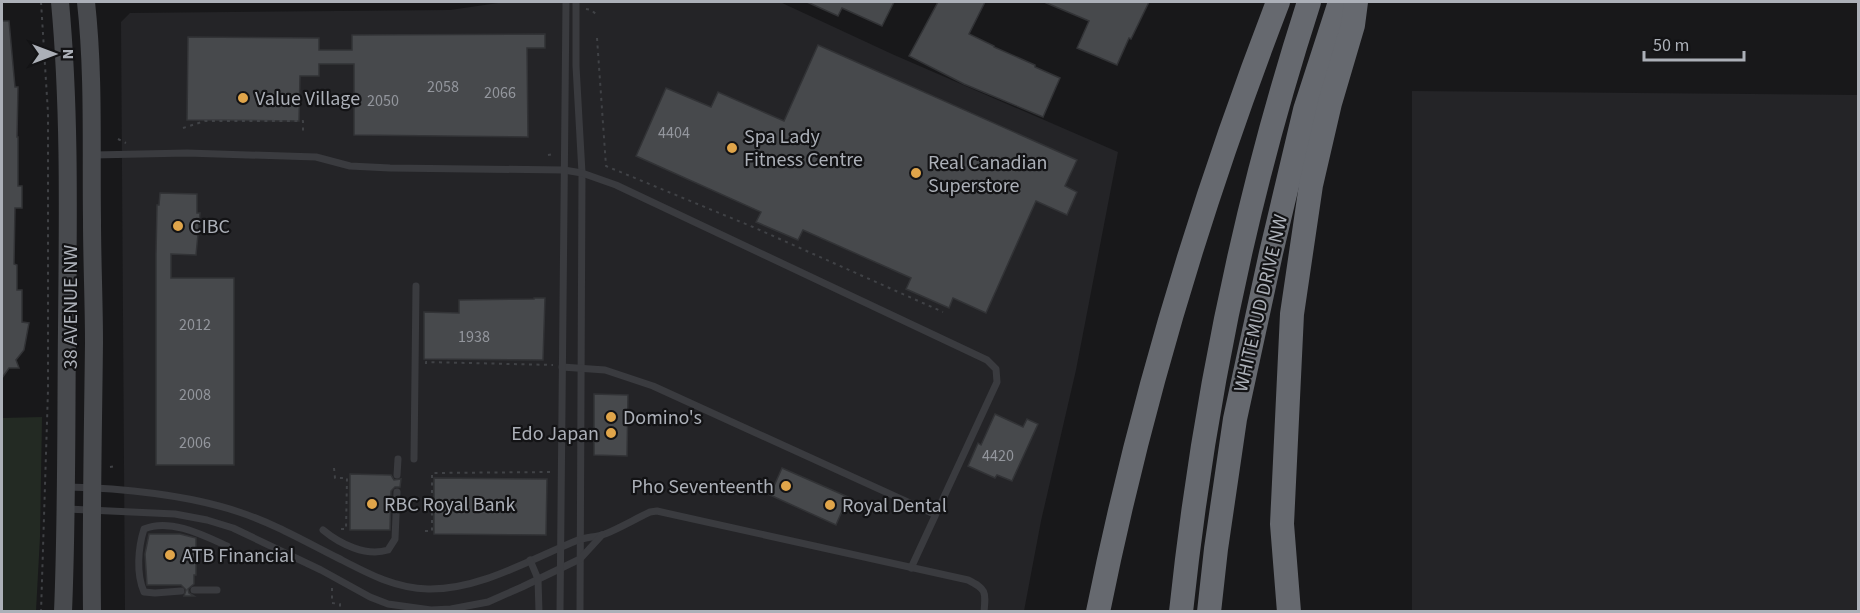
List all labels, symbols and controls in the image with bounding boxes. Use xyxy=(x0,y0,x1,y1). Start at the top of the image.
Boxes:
north arrow xyxy=(24,24,84,84)
scale bar xyxy=(1644,24,1744,62)
text: 50 m xyxy=(1653,33,1689,58)
text: N xyxy=(57,49,79,59)
house number: 2058 xyxy=(427,76,459,98)
house number: 2066 xyxy=(484,82,516,104)
place label: Value Village xyxy=(255,85,360,113)
house number: 2050 xyxy=(367,90,399,112)
marker: Value Village xyxy=(236,91,250,105)
house number: 4404 xyxy=(658,122,690,144)
place label: Spa Lady Fitness Centre xyxy=(744,123,863,174)
marker: Spa Lady Fitness Centre xyxy=(725,141,739,155)
place label: Real Canadian Superstore xyxy=(928,149,1048,200)
marker: Real Canadian Superstore xyxy=(909,166,923,180)
street label: WHITEMUD DRIVE NW xyxy=(1227,211,1295,395)
place label: CIBC xyxy=(190,213,230,241)
marker: CIBC xyxy=(171,219,185,233)
street label: 38 AVENUE NW xyxy=(57,245,85,369)
house number: 2012 xyxy=(179,314,211,336)
house number: 1938 xyxy=(458,326,490,348)
house number: 2008 xyxy=(179,384,211,406)
place label: Domino's xyxy=(623,404,702,432)
marker: Domino's xyxy=(604,410,618,424)
place label: Edo Japan xyxy=(511,420,599,448)
marker: Edo Japan xyxy=(604,426,618,440)
house number: 2006 xyxy=(179,432,211,454)
house number: 4420 xyxy=(982,445,1014,467)
place label: Pho Seventeenth xyxy=(631,473,774,501)
marker: Pho Seventeenth xyxy=(779,479,793,493)
place label: RBC Royal Bank xyxy=(384,491,515,519)
place label: Royal Dental xyxy=(842,492,947,520)
marker: RBC Royal Bank xyxy=(365,497,379,511)
marker: Royal Dental xyxy=(823,498,837,512)
place label: ATB Financial xyxy=(182,542,294,570)
marker: ATB Financial xyxy=(163,548,177,562)

